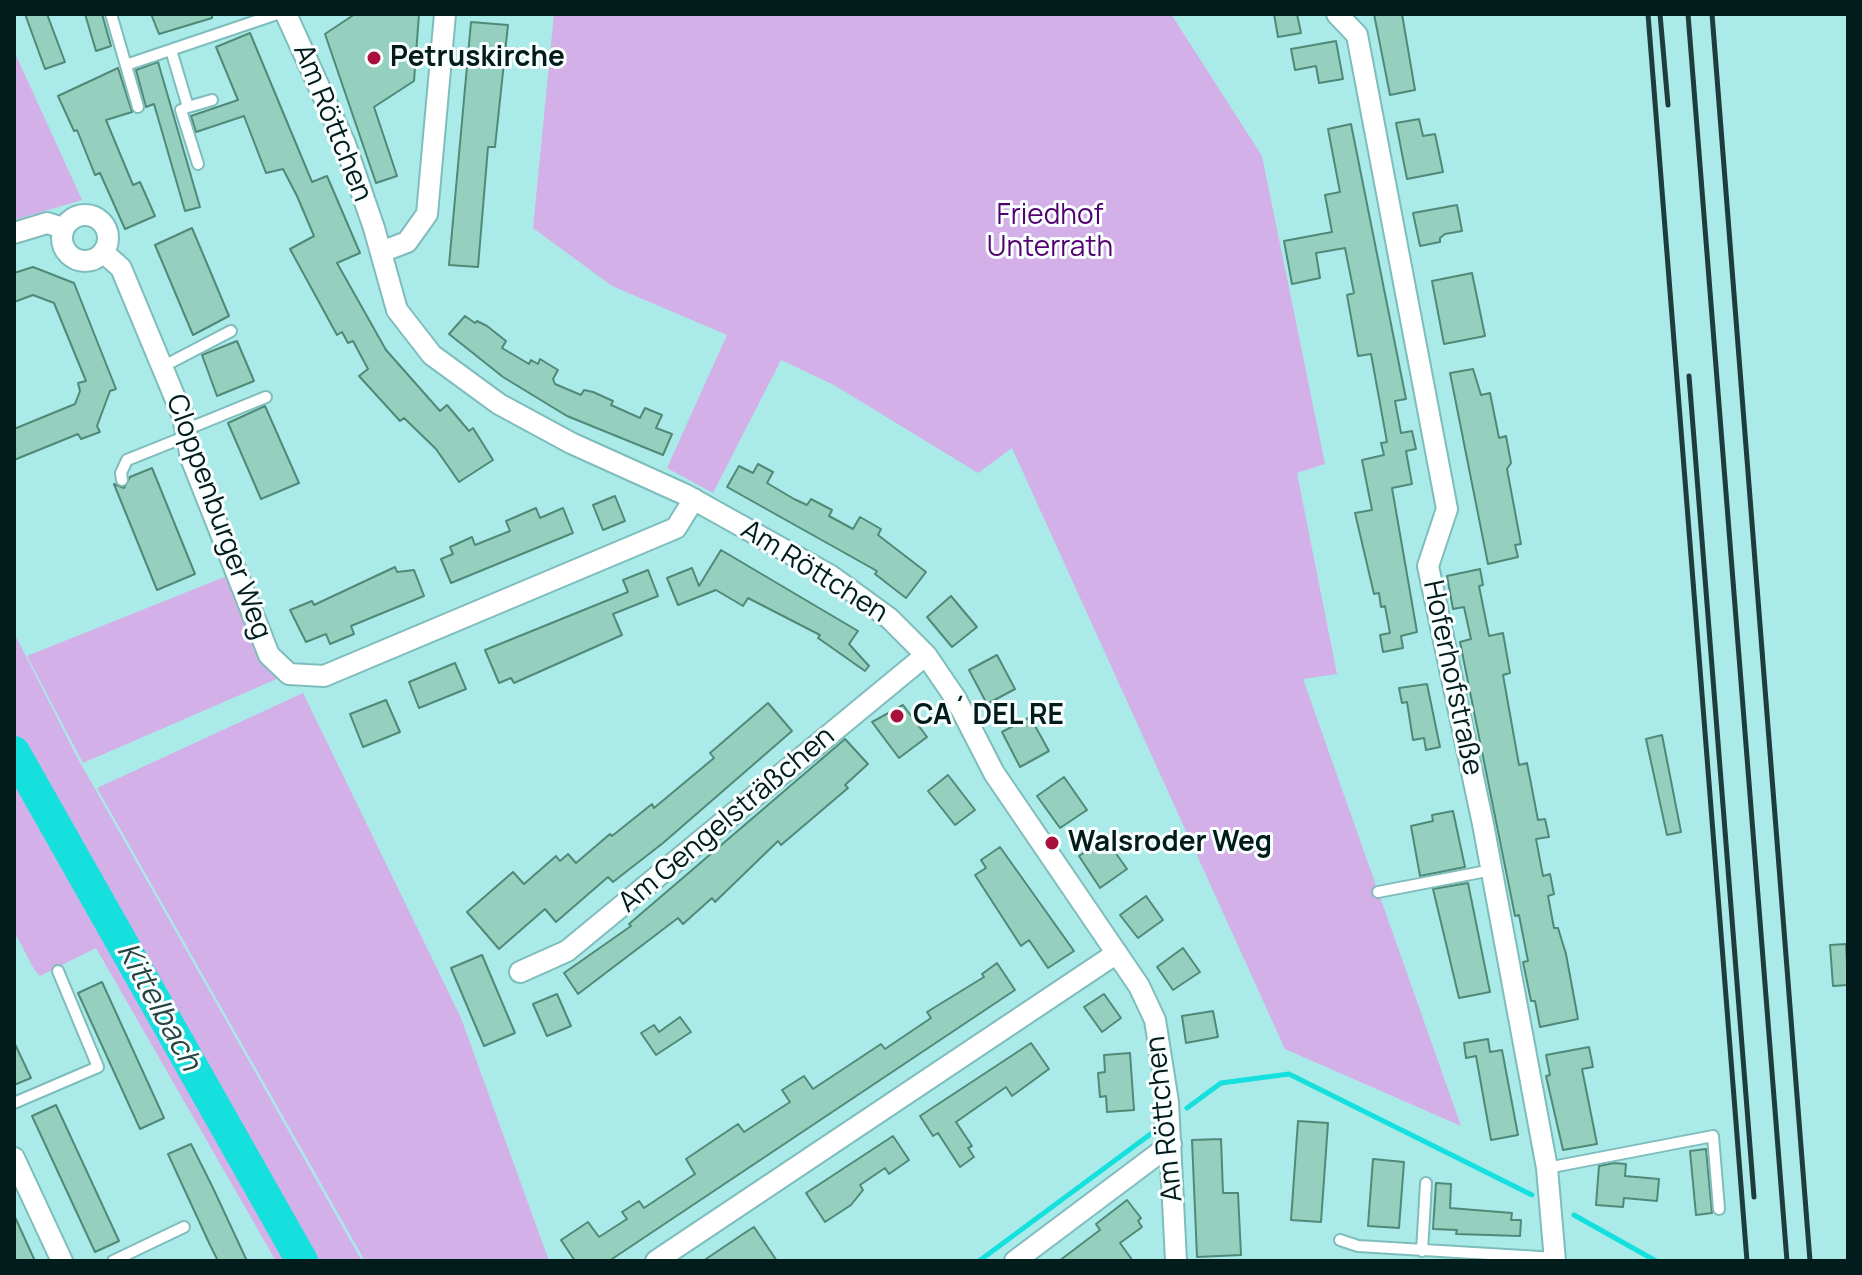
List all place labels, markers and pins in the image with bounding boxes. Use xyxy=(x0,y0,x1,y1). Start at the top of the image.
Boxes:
place label: Petruskirche xyxy=(390,41,565,75)
marker: Petruskirche xyxy=(365,49,383,67)
place label: CA´ DEL RE xyxy=(913,699,1064,733)
marker: CA´ DEL RE xyxy=(888,707,906,725)
place label: Walsroder Weg xyxy=(1068,826,1272,860)
marker: Walsroder Weg xyxy=(1043,834,1061,852)

